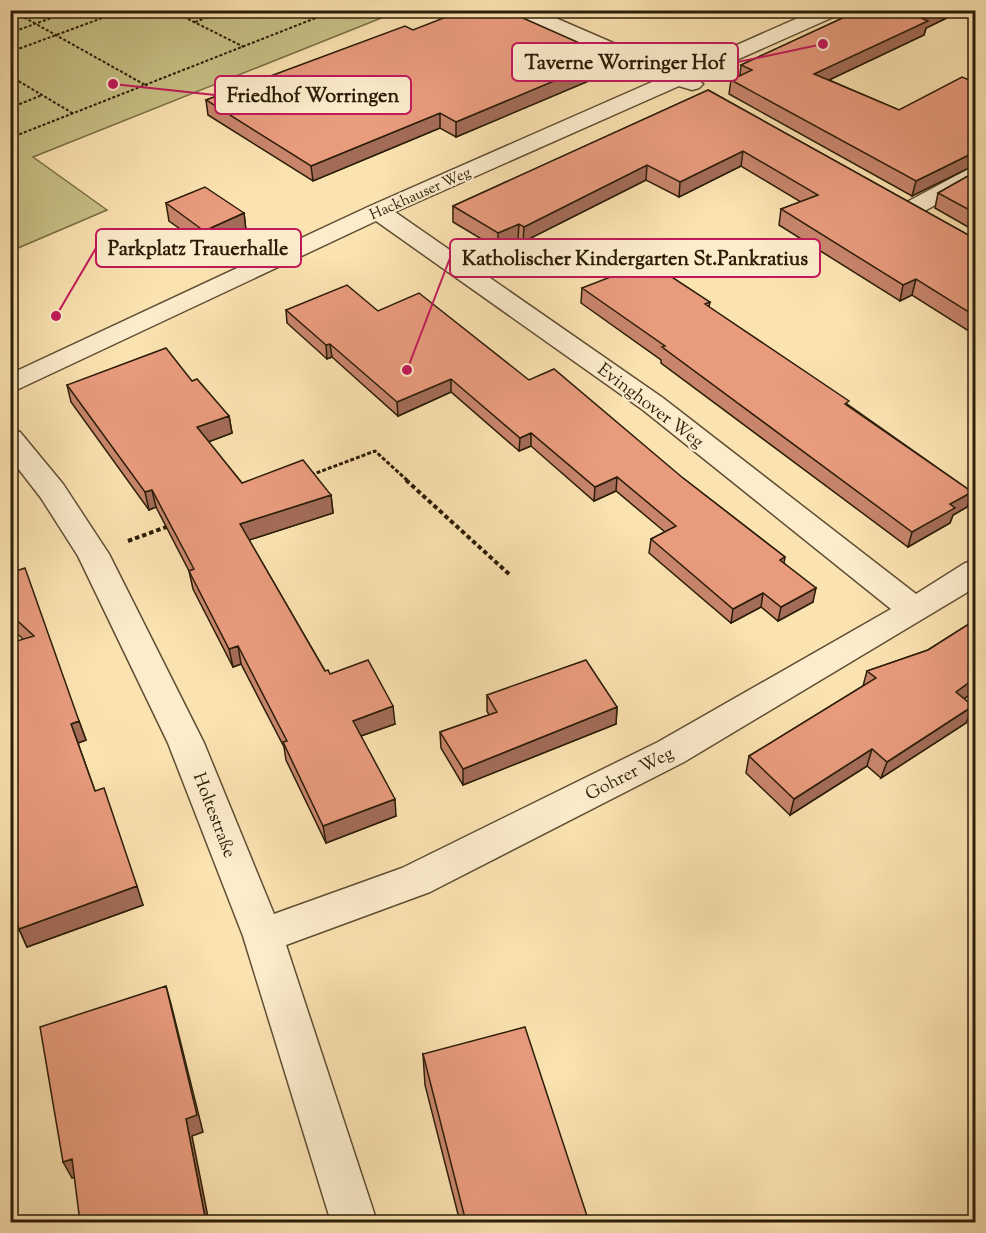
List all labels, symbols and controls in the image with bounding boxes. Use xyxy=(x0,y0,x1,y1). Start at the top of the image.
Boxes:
callout: Taverne Worringer Hof xyxy=(512,43,738,81)
text: Taverne Worringer Hof xyxy=(524,50,728,79)
callout: Friedhof Worringen xyxy=(215,76,411,114)
text: Friedhof Worringen xyxy=(227,83,399,112)
street label: Hackhauser Weg xyxy=(367,163,475,226)
callout: Parkplatz Trauerhalle xyxy=(96,229,301,267)
text: Parkplatz Trauerhalle xyxy=(108,236,288,265)
callout: Katholischer Kindergarten St.Pankratius xyxy=(450,239,820,277)
text: Katholischer Kindergarten St.Pankratius xyxy=(462,246,808,275)
street label: Evinghover Weg xyxy=(591,358,709,456)
street label: Gohrer Weg xyxy=(581,741,679,808)
street label: Holtestraße xyxy=(185,769,241,862)

